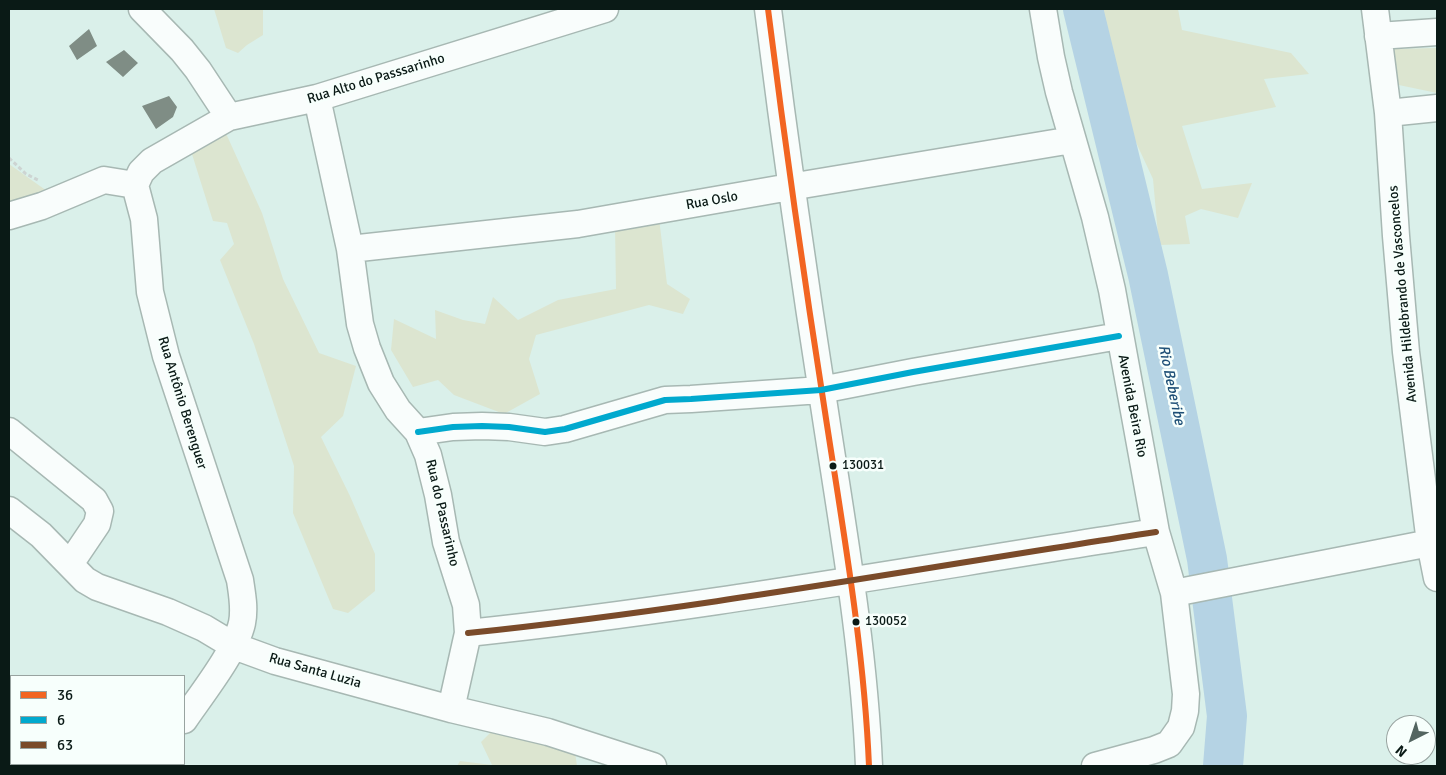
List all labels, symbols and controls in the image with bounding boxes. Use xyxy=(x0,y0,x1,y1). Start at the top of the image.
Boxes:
street label: Rua Alto do Passsarinho xyxy=(305,50,447,108)
street label: Avenida Hildebrando de Vasconcelos xyxy=(1385,185,1421,403)
street label: Rua Oslo xyxy=(685,188,739,214)
street label: Rua Antônio Berenguer xyxy=(154,334,210,472)
water label: Rio Beberibe xyxy=(1154,343,1188,427)
street label: Avenida Beira Rio xyxy=(1114,353,1150,459)
street label: Rua do Passarinho xyxy=(421,458,463,568)
place label: 130031 xyxy=(842,458,884,474)
marker: 130031 xyxy=(828,461,838,471)
place label: 130052 xyxy=(865,614,907,630)
marker: 130052 xyxy=(851,617,861,627)
street label: Rua Santa Luzia xyxy=(267,650,363,692)
legend xyxy=(10,675,185,765)
text: 36 xyxy=(57,686,73,704)
text: 6 xyxy=(57,711,65,729)
north arrow xyxy=(1386,715,1436,765)
text: 63 xyxy=(57,736,73,754)
text: N xyxy=(1392,741,1411,761)

